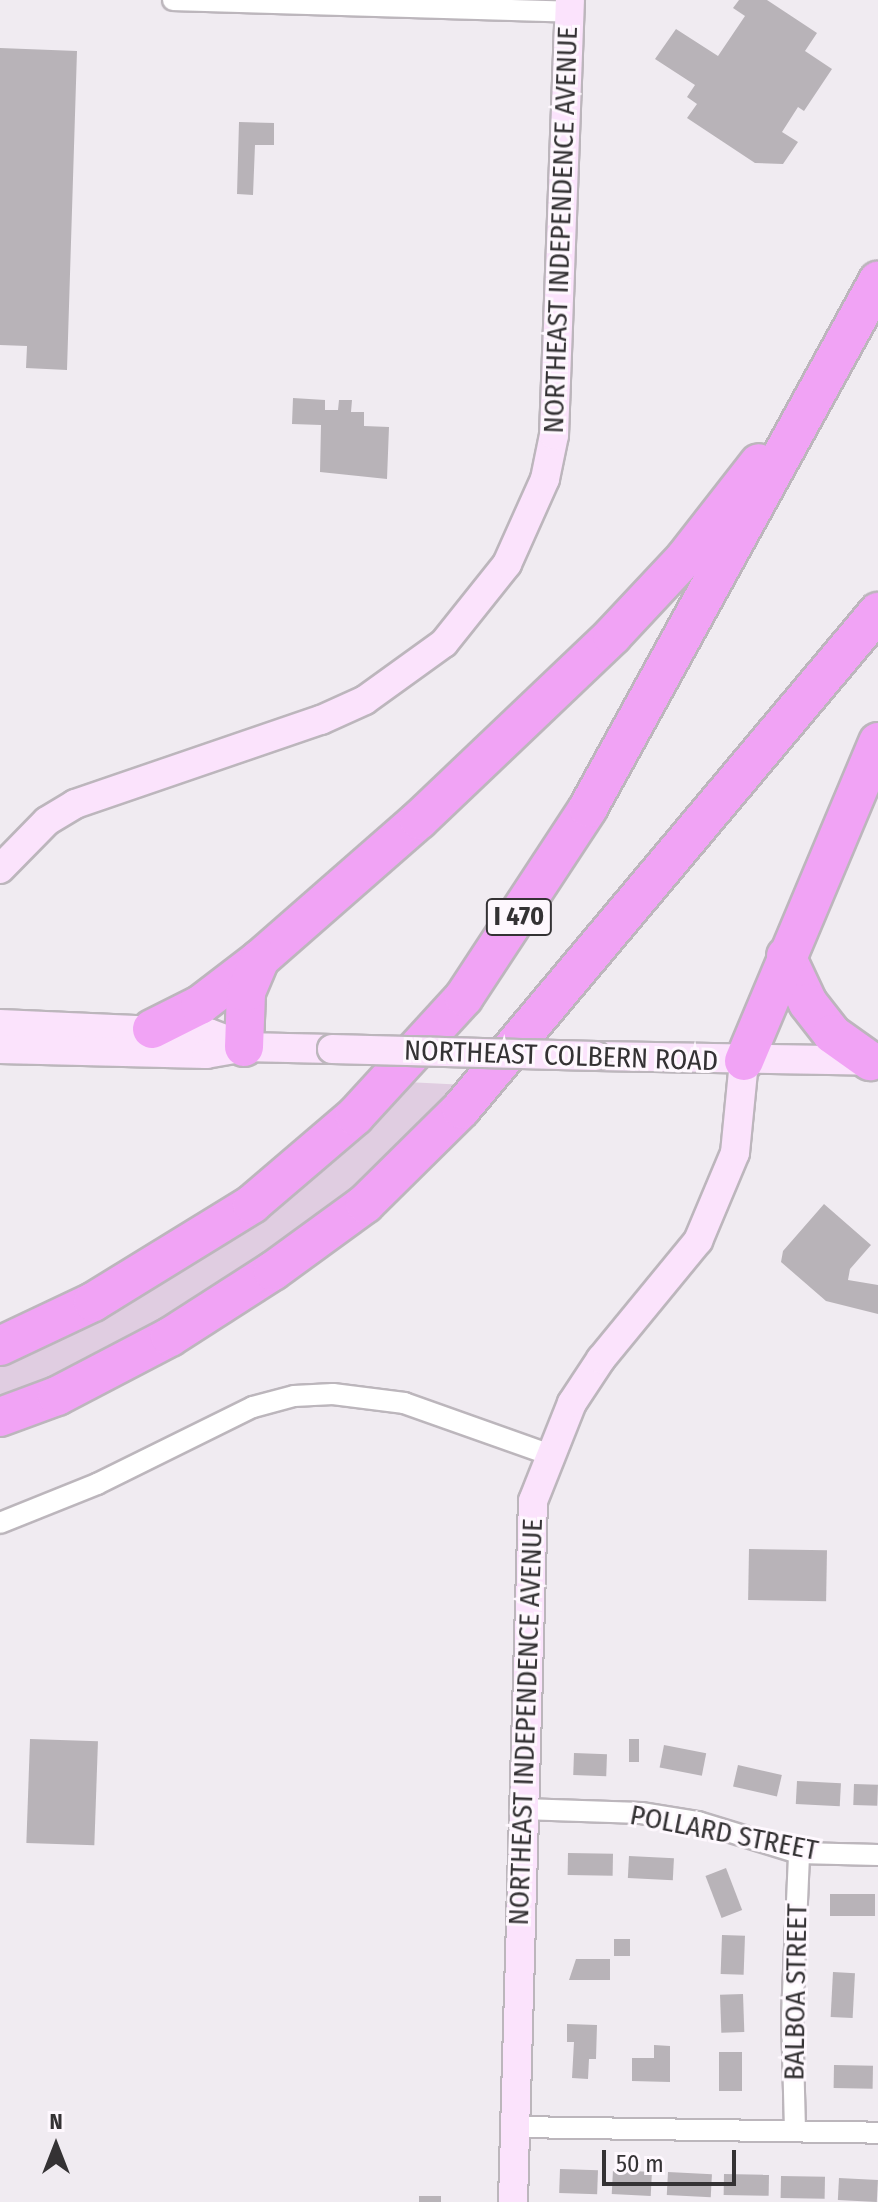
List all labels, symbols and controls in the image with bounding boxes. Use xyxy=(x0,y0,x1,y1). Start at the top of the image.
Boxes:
street label: NORTHEAST INDEPENDENCE AVENUE xyxy=(537,26,585,434)
road number: I 470 xyxy=(485,895,553,939)
street label: NORTHEAST COLBERN ROAD xyxy=(403,1034,719,1078)
street label: NORTHEAST INDEPENDENCE AVENUE xyxy=(502,1518,550,1926)
street label: POLLARD STREET xyxy=(627,1798,821,1868)
street label: BALBOA STREET xyxy=(778,1903,814,2081)
north arrow xyxy=(16,2106,96,2186)
text: N xyxy=(49,2108,63,2135)
scale bar xyxy=(606,2134,740,2184)
text: 50 m xyxy=(616,2150,664,2178)

